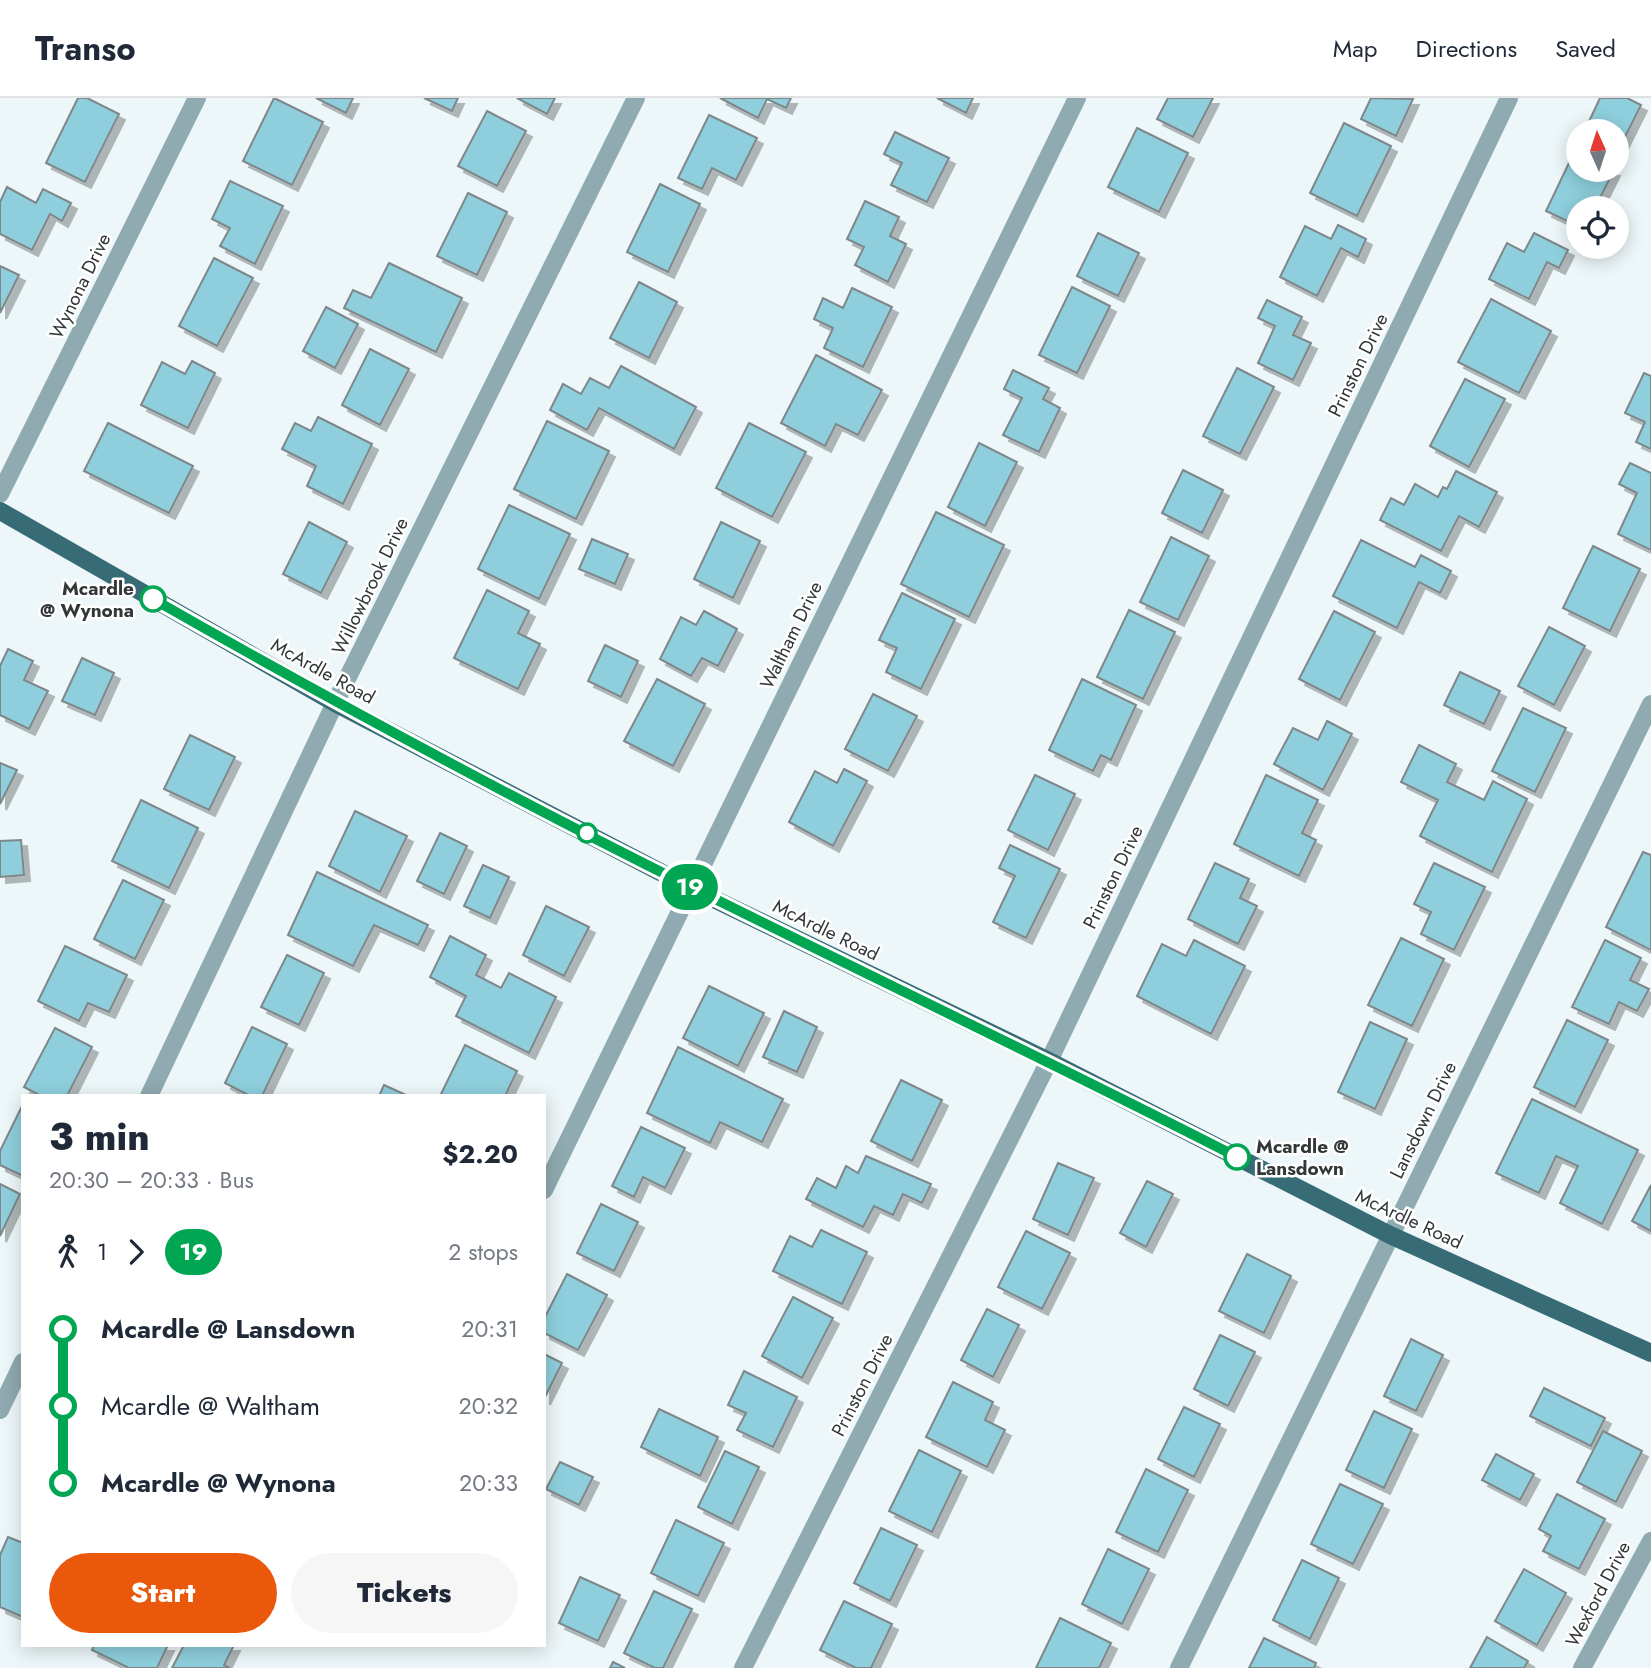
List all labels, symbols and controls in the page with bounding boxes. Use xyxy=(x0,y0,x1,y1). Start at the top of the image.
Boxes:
text: Transo xyxy=(35,25,136,72)
text: Map xyxy=(1333,31,1378,66)
text: Directions xyxy=(1416,31,1517,66)
text: Saved xyxy=(1555,31,1616,66)
north arrow xyxy=(1566,119,1629,182)
map controls xyxy=(1566,119,1629,259)
button: locate xyxy=(1566,196,1629,259)
street label: Wynona Drive xyxy=(43,228,117,343)
street label: Prinston Drive xyxy=(1321,309,1395,421)
street label: Willowbrook Drive xyxy=(325,513,415,659)
place label: Mcardle @ Wynona xyxy=(40,575,134,624)
street label: Waltham Drive xyxy=(753,576,829,693)
marker: Mcardle @ Wynona xyxy=(140,586,166,612)
street label: McArdle Road xyxy=(266,631,380,711)
street label: Prinston Drive xyxy=(1076,821,1150,933)
unlabelled marker xyxy=(577,823,597,843)
line badge: 19 xyxy=(658,864,722,910)
text: 19 xyxy=(676,869,704,904)
street label: McArdle Road xyxy=(768,893,884,967)
street label: Lansdown Drive xyxy=(1383,1057,1463,1183)
text: 3 min xyxy=(49,1109,150,1164)
place label: Mcardle @ Lansdown xyxy=(1256,1133,1349,1182)
text: $2.20 xyxy=(442,1135,518,1173)
marker: Mcardle @ Lansdown xyxy=(1224,1144,1250,1170)
text: 20:30 – 20:33 · Bus xyxy=(49,1163,254,1197)
street label: McArdle Road xyxy=(1351,1182,1467,1256)
icon: walk xyxy=(49,1233,87,1271)
icon: forward xyxy=(117,1233,155,1271)
text: 19 xyxy=(179,1234,208,1269)
text: 1 xyxy=(97,1235,107,1269)
text: 2 stops xyxy=(448,1235,518,1269)
text: Mcardle @ Lansdown xyxy=(101,1310,356,1348)
text: 20:31 xyxy=(461,1312,518,1346)
street label: Prinston Drive xyxy=(825,1329,900,1441)
text: Mcardle @ Waltham xyxy=(101,1387,320,1425)
text: 20:32 xyxy=(459,1389,518,1423)
text: Mcardle @ Wynona xyxy=(101,1464,336,1502)
text: 20:33 xyxy=(459,1466,518,1500)
street label: Wexford Drive xyxy=(1559,1536,1637,1651)
button: Start xyxy=(49,1553,277,1633)
button: Tickets xyxy=(291,1553,518,1633)

